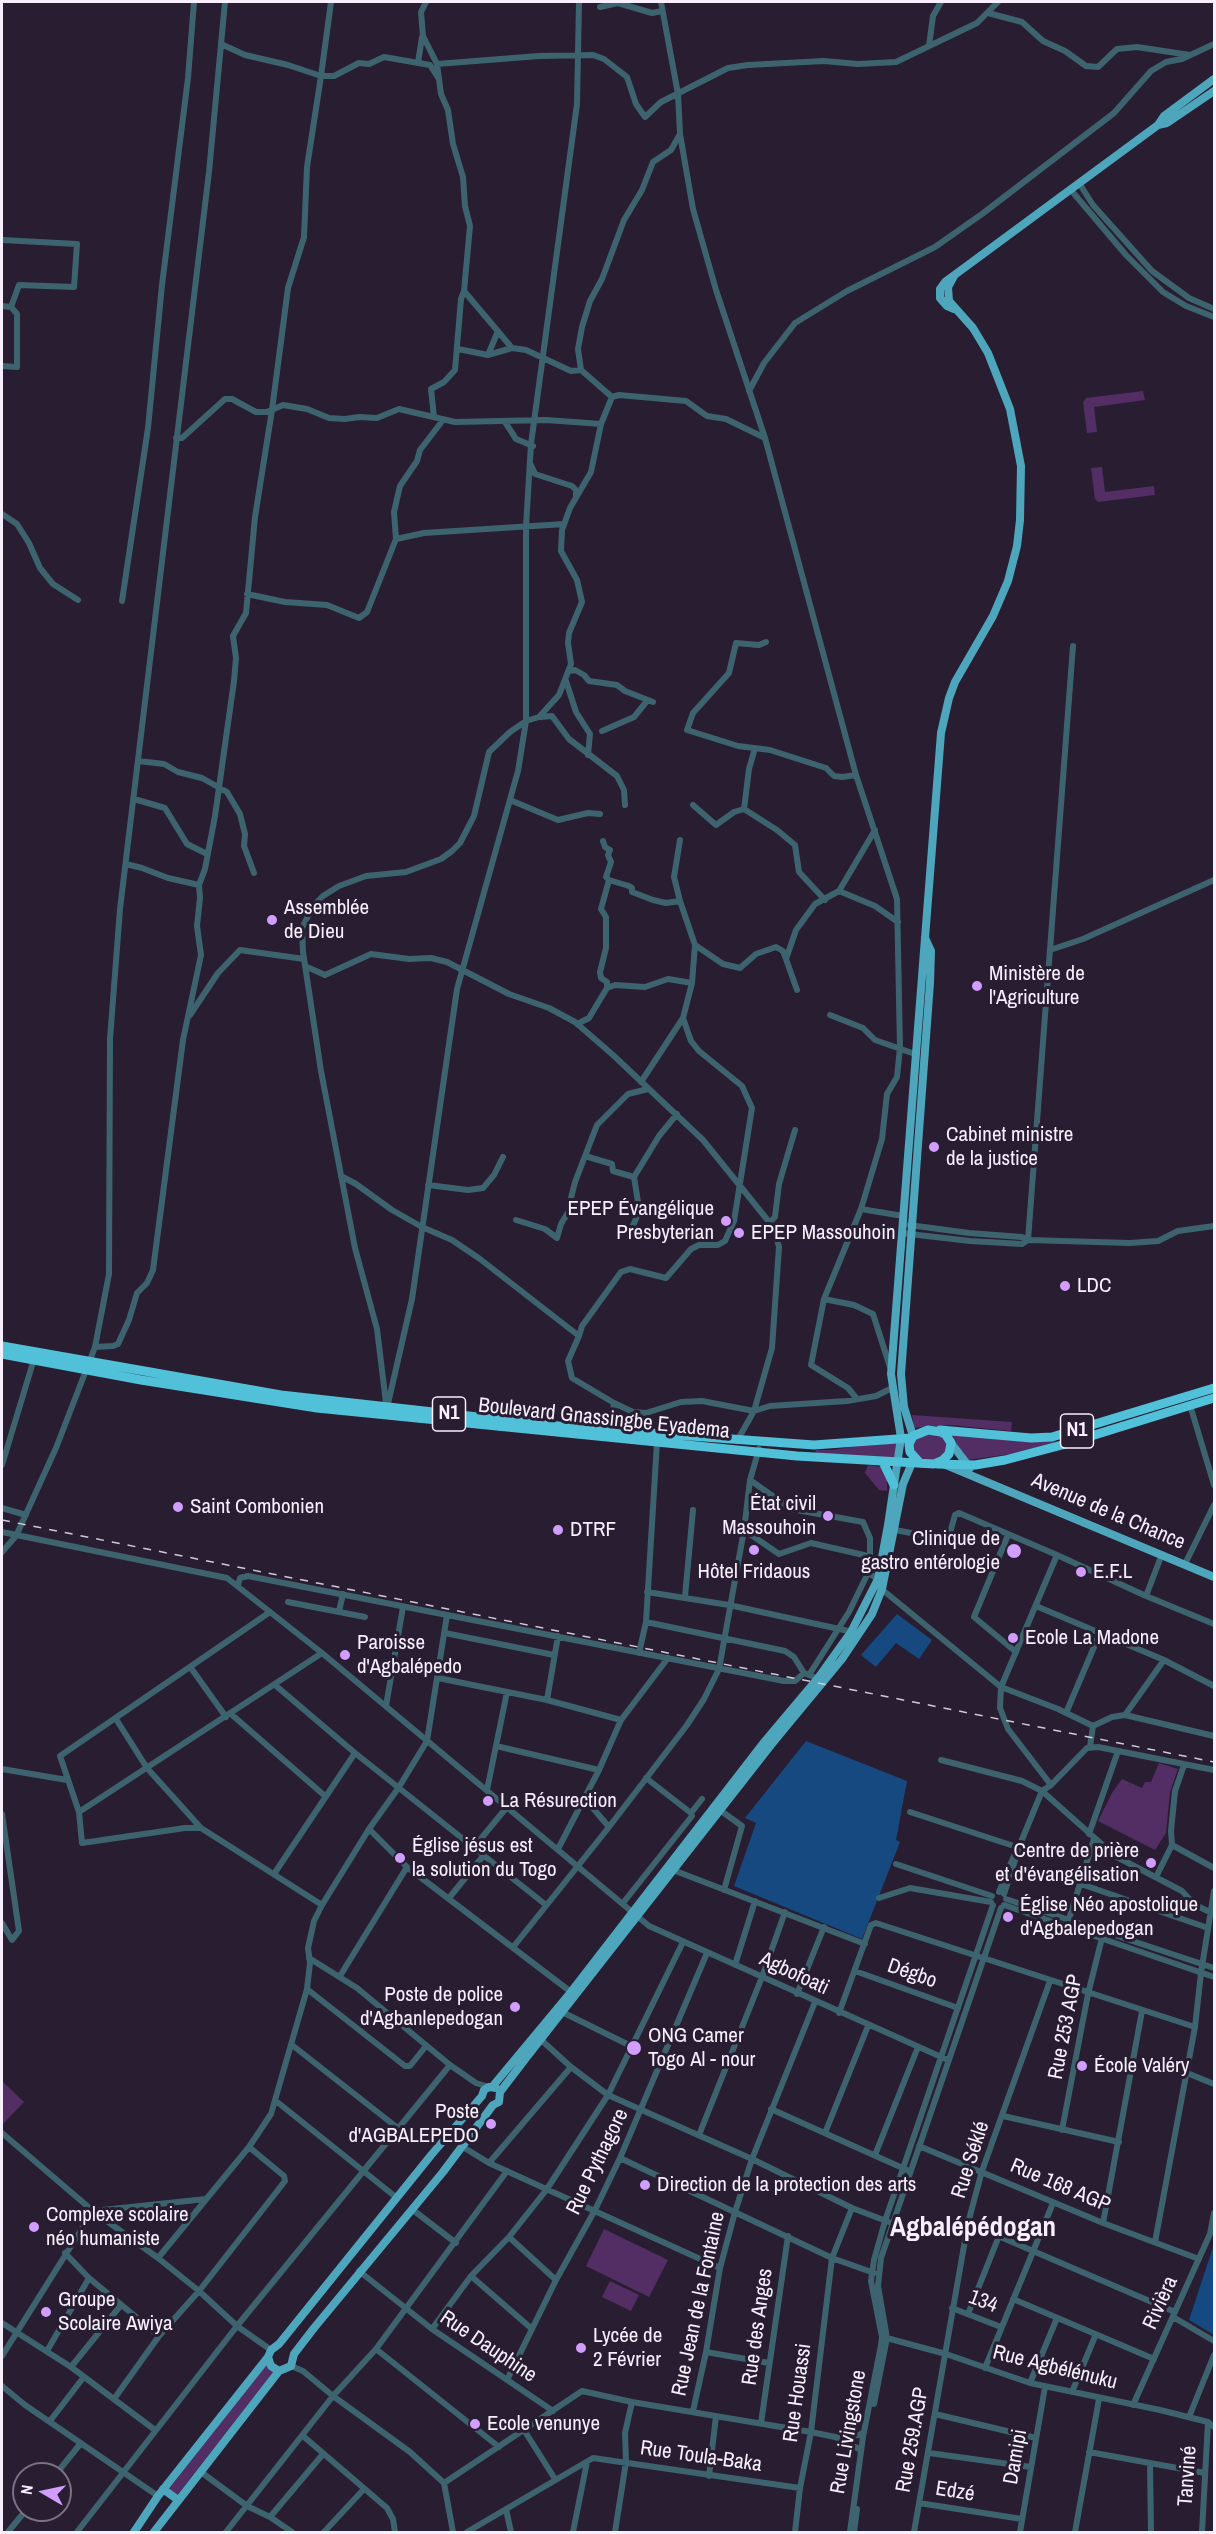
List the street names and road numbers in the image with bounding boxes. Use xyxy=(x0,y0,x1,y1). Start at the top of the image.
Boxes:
street label: Boulevard Gnassingbe Eyadema xyxy=(477,1393,731,1445)
road number: N1 xyxy=(432,1397,466,1431)
road number: N1 xyxy=(1060,1414,1094,1448)
street label: Avenue de la Chance xyxy=(1027,1468,1189,1556)
street label: Agbofoati xyxy=(755,1947,833,2001)
street label: Dégbo xyxy=(884,1954,940,1994)
street label: Rue 253 AGP xyxy=(1043,1972,1089,2082)
street label: Rue Pythagore xyxy=(561,2105,635,2219)
street label: Rue Séklé xyxy=(947,2118,995,2202)
street label: Rue 168 AGP xyxy=(1006,2154,1114,2218)
street label: Rue Jean de la Fontaine xyxy=(667,2210,731,2398)
street label: Rue des Anges xyxy=(737,2267,779,2387)
street label: Rivièra xyxy=(1138,2273,1184,2333)
street label: 134 xyxy=(965,2285,1001,2319)
street label: Rue Dauphine xyxy=(435,2306,541,2388)
street label: Rue Agbélénuku xyxy=(990,2340,1120,2396)
street label: Rue Houassi xyxy=(779,2342,817,2444)
street label: Rue Livingstone xyxy=(826,2368,872,2496)
street label: Rue 259.AGP xyxy=(891,2385,935,2495)
street label: Damipi xyxy=(999,2427,1033,2487)
street label: Rue Toula-Baka xyxy=(639,2436,763,2478)
street label: Tanviné xyxy=(1173,2445,1203,2507)
street label: Edzé xyxy=(934,2476,976,2508)

